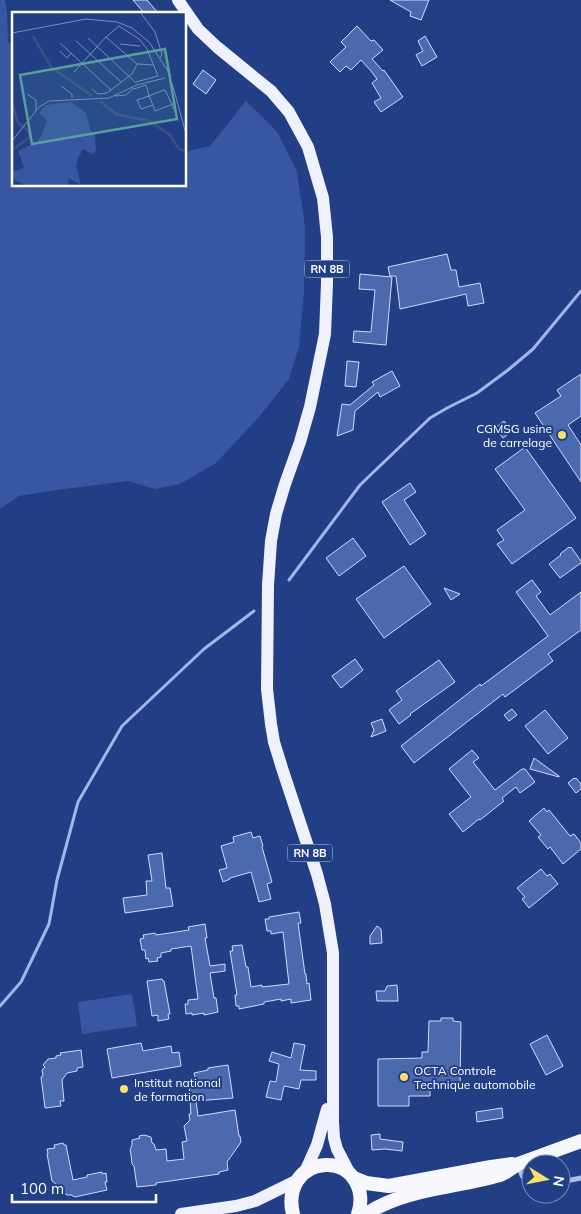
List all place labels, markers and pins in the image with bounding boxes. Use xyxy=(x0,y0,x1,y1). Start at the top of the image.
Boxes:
place label: CGMSG usine de carrelage xyxy=(476,421,552,450)
marker: CGMSG usine de carrelage xyxy=(556,429,568,441)
place label: OCTA Controle Technique automobile xyxy=(414,1063,535,1092)
marker: OCTA Controle Technique automobile xyxy=(398,1071,410,1083)
place label: Institut national de formation xyxy=(134,1075,221,1104)
marker: Institut national de formation xyxy=(118,1083,130,1095)

